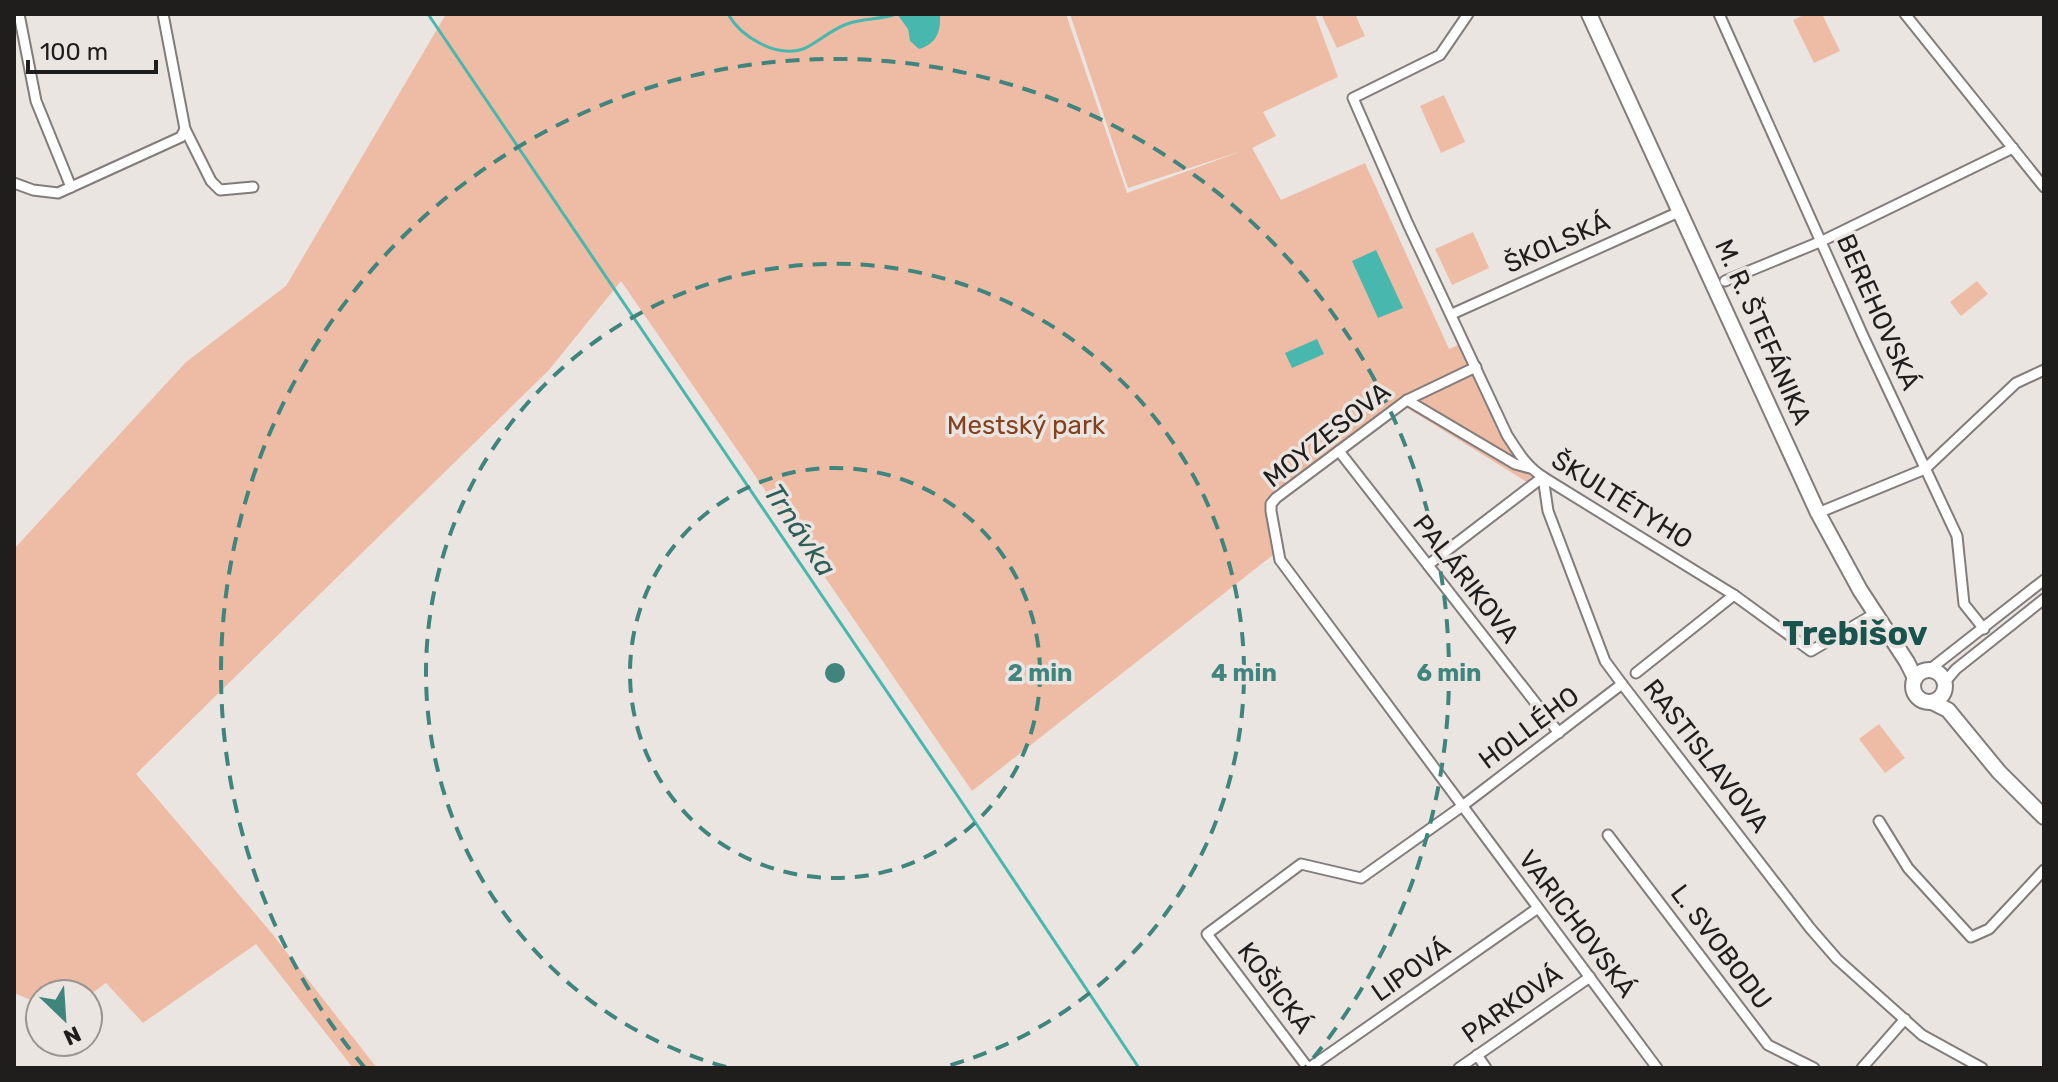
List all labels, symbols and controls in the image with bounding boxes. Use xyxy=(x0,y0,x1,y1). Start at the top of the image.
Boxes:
scale bar xyxy=(28,24,156,74)
text: 100 m xyxy=(40,38,108,66)
street label: ŠKOLSKÁ xyxy=(1499,206,1615,280)
street label: BEREHOVSKÁ xyxy=(1830,229,1926,395)
street label: M. R. ŠTEFÁNIKA xyxy=(1708,234,1818,430)
street label: MOYZESOVA xyxy=(1258,376,1396,494)
park label: Mestský park xyxy=(947,410,1106,441)
street label: ŠKULTÉTYHO xyxy=(1546,444,1698,556)
water label: Trnávka xyxy=(757,477,843,583)
street label: PALÁRIKOVA xyxy=(1406,509,1526,649)
district label: Trebišov xyxy=(1782,613,1928,654)
centre of rings xyxy=(821,659,849,687)
text: 2 min xyxy=(1008,659,1073,687)
text: 4 min xyxy=(1211,659,1277,687)
text: 6 min xyxy=(1416,659,1482,687)
street label: RASTISLAVOVA xyxy=(1637,673,1775,839)
street label: HOLLÉHO xyxy=(1473,680,1585,776)
street label: VARICHOVSKÁ xyxy=(1512,844,1642,1004)
street label: L. SVOBODU xyxy=(1664,878,1778,1016)
street label: LIPOVÁ xyxy=(1366,932,1456,1008)
street label: KOŠICKÁ xyxy=(1231,936,1319,1040)
street label: PARKOVÁ xyxy=(1456,958,1568,1050)
north arrow xyxy=(24,978,104,1058)
text: N xyxy=(59,1020,85,1051)

